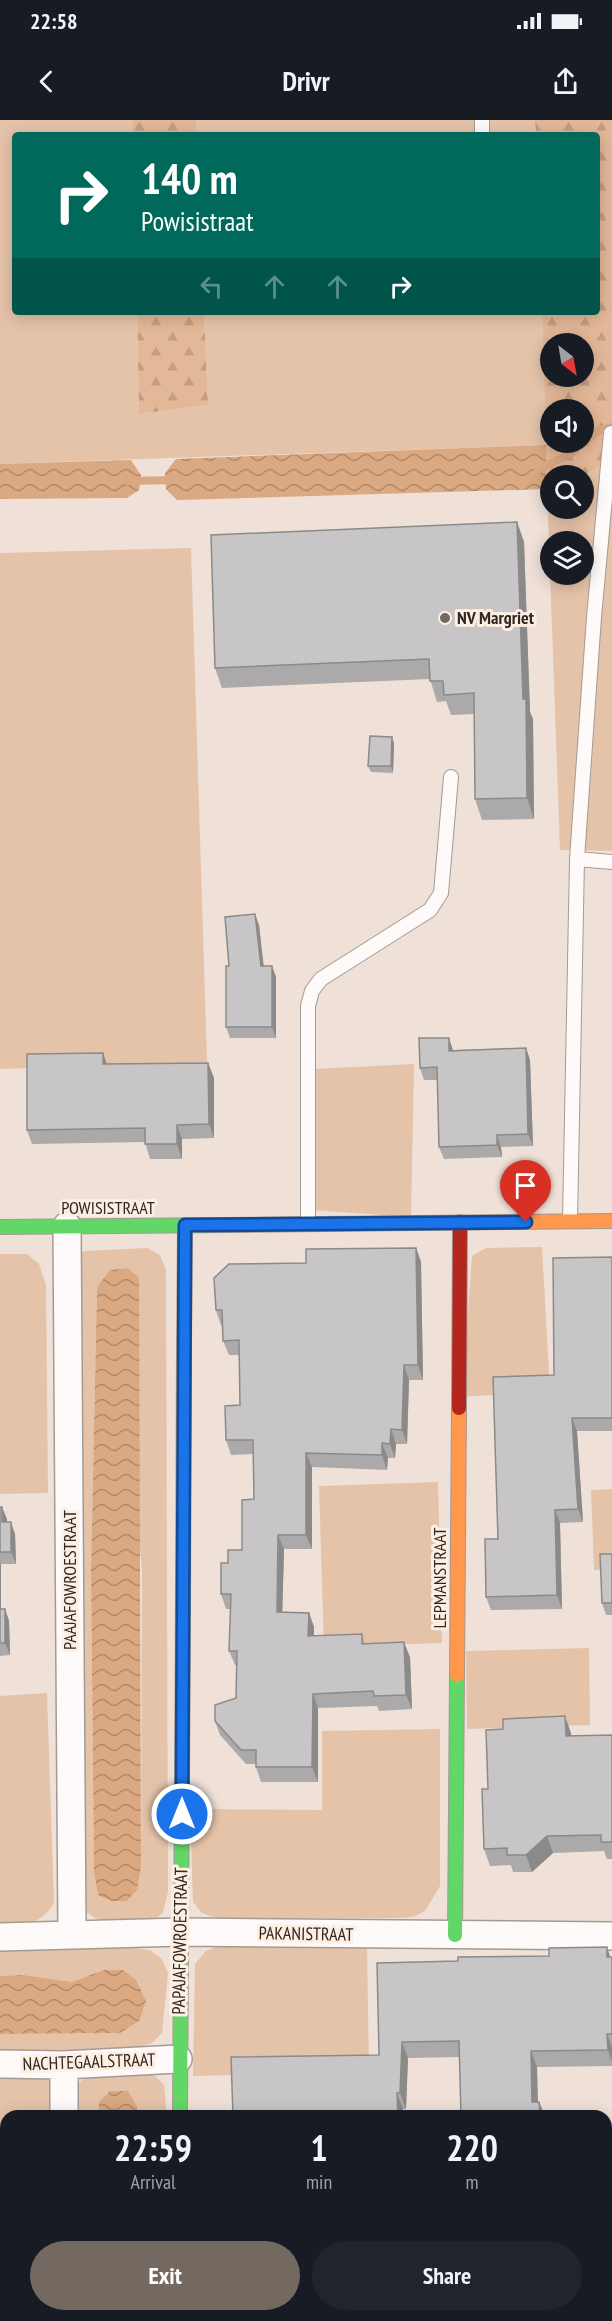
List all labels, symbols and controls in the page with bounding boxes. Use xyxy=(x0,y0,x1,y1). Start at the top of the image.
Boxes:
text: 22:58 xyxy=(30,7,78,35)
text: Drivr xyxy=(282,64,330,98)
icon: back xyxy=(30,65,63,98)
icon: share xyxy=(549,65,582,98)
text: 140 m xyxy=(141,151,238,206)
icon: right xyxy=(42,156,120,234)
text: Powisistraat xyxy=(141,204,254,238)
icon: left xyxy=(195,270,228,303)
icon: ahead xyxy=(258,270,291,303)
icon: ahead xyxy=(321,270,354,303)
icon: right xyxy=(384,270,417,303)
north arrow xyxy=(540,333,594,387)
map controls xyxy=(540,333,594,585)
button: sound xyxy=(540,399,594,453)
button: search xyxy=(540,465,594,519)
button: layers xyxy=(540,531,594,585)
place label: NV Margriet xyxy=(457,606,535,629)
marker: NV Margriet xyxy=(438,611,452,625)
pin xyxy=(500,1160,551,1222)
icon: arrive xyxy=(509,1169,542,1202)
street label: POWISISTRAAT xyxy=(61,1196,155,1219)
street label: PAAJAFOWROESTRAAT xyxy=(58,1510,81,1650)
street label: LEPMANSTRAAT xyxy=(428,1527,451,1629)
position arrow xyxy=(150,1782,214,1846)
street label: PAPAJAFOWROESTRAAT xyxy=(167,1867,192,2015)
street label: PAKANISTRAAT xyxy=(259,1921,353,1946)
street label: NACHTEGAALSTRAAT xyxy=(22,2048,156,2075)
text: 22:59 xyxy=(114,2124,192,2171)
text: 1 xyxy=(310,2124,328,2171)
text: 220 xyxy=(446,2124,498,2171)
text: Arrival xyxy=(130,2169,176,2195)
text: min xyxy=(306,2169,332,2195)
text: m xyxy=(466,2169,479,2195)
button: Exit xyxy=(30,2241,300,2310)
button: Share xyxy=(312,2241,582,2310)

